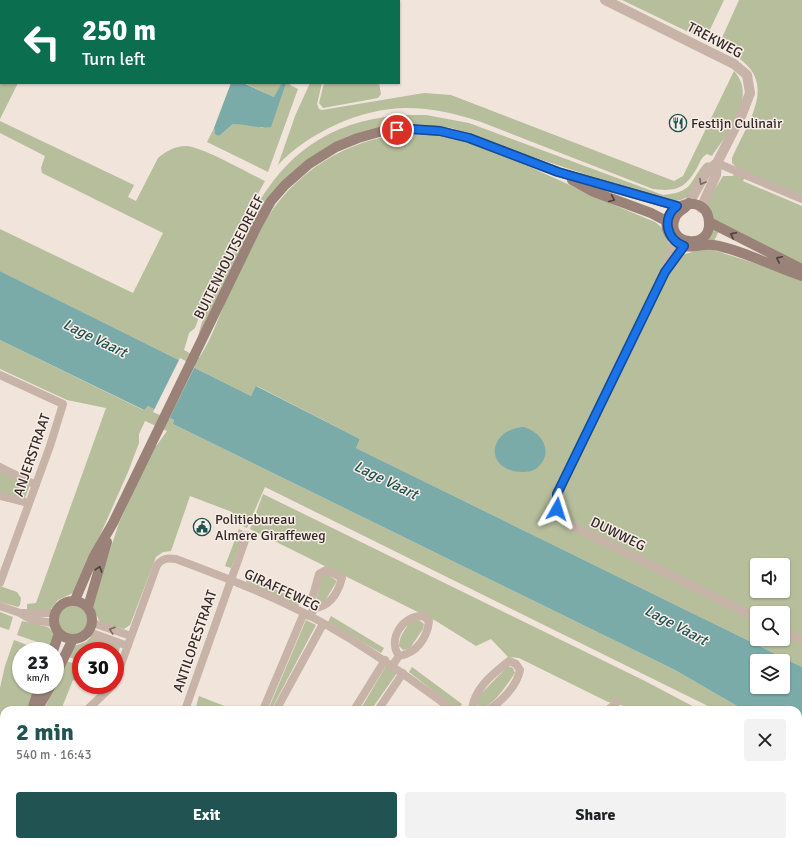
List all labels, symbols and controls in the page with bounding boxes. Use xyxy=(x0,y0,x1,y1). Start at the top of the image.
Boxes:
text: 250 m xyxy=(82,14,156,48)
icon: left xyxy=(16,16,68,68)
street label: TREKWEG xyxy=(684,18,746,62)
text: Turn left xyxy=(82,48,145,70)
pin xyxy=(380,113,414,147)
restaurant icon: Festijn Culinair xyxy=(668,113,688,133)
place label: Festijn Culinair xyxy=(691,115,783,132)
icon: arrive xyxy=(386,119,408,141)
one-way arrow xyxy=(699,177,706,185)
street label: BUITENHOUTSEDREEF xyxy=(190,192,268,322)
one-way arrow xyxy=(609,195,616,203)
one-way arrow xyxy=(729,233,737,240)
one-way arrow xyxy=(776,256,784,264)
water label: Lage Vaart xyxy=(60,315,131,362)
street label: ANJERSTRAAT xyxy=(10,411,54,499)
water label: Lage Vaart xyxy=(351,457,422,504)
position arrow xyxy=(536,488,578,530)
place label: Politiebureau Almere Giraffeweg xyxy=(215,511,326,544)
street label: DUWWEG xyxy=(588,513,648,555)
public building icon: Politiebureau Almere Giraffeweg xyxy=(192,517,212,537)
map controls xyxy=(750,558,790,694)
button: sound xyxy=(750,558,790,598)
street label: GIRAFFEWEG xyxy=(242,565,322,615)
one-way arrow xyxy=(94,566,102,573)
street label: ANTILOPESTRAAT xyxy=(170,588,220,694)
water label: Lage Vaart xyxy=(642,601,712,650)
button: search xyxy=(750,606,790,646)
one-way arrow xyxy=(109,626,116,634)
speed limit sign: 30 xyxy=(72,642,124,694)
text: 23 xyxy=(27,650,49,675)
button: layers xyxy=(750,654,790,694)
text: km/h xyxy=(27,672,49,684)
text: 2 min xyxy=(16,717,74,747)
button: close xyxy=(744,719,786,761)
text: 540 m · 16:43 xyxy=(16,747,92,763)
button: Exit xyxy=(16,792,397,838)
button: Share xyxy=(405,792,786,838)

